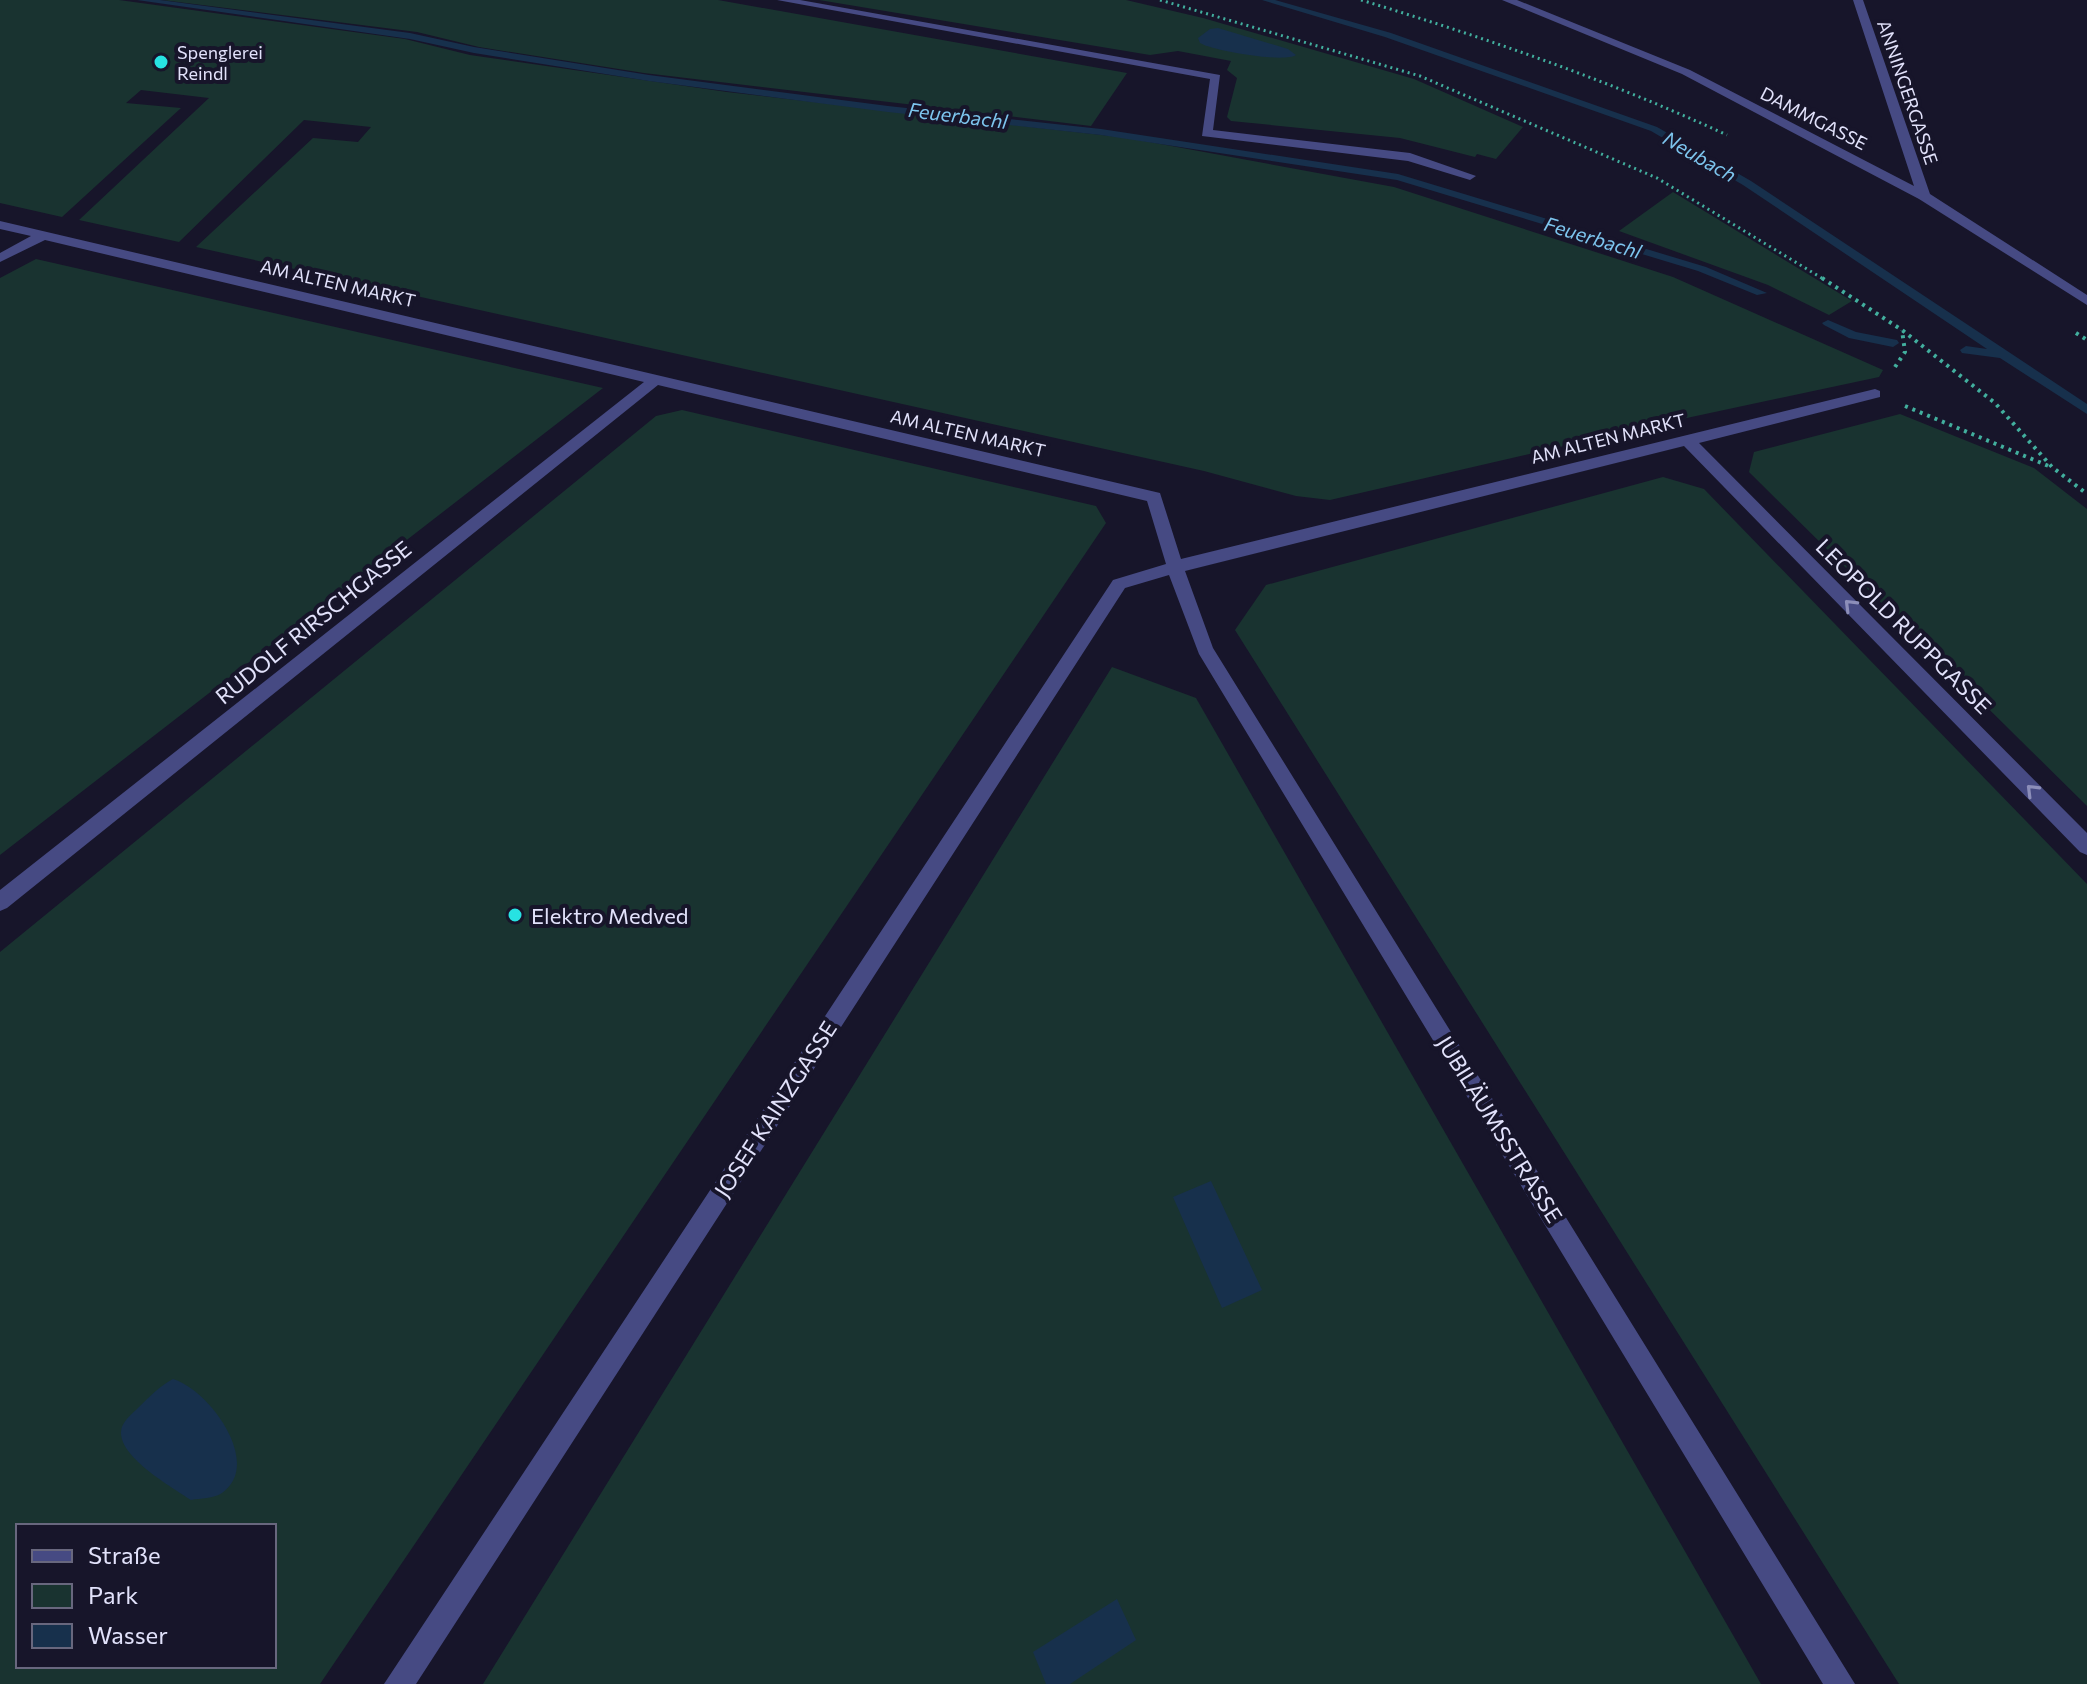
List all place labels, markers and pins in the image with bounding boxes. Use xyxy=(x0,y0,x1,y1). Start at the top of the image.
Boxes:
place label: Spenglerei Reindl xyxy=(177,41,263,84)
marker: Spenglerei Reindl xyxy=(152,53,170,71)
place label: Elektro Medved xyxy=(531,902,688,929)
marker: Elektro Medved xyxy=(506,906,524,924)

